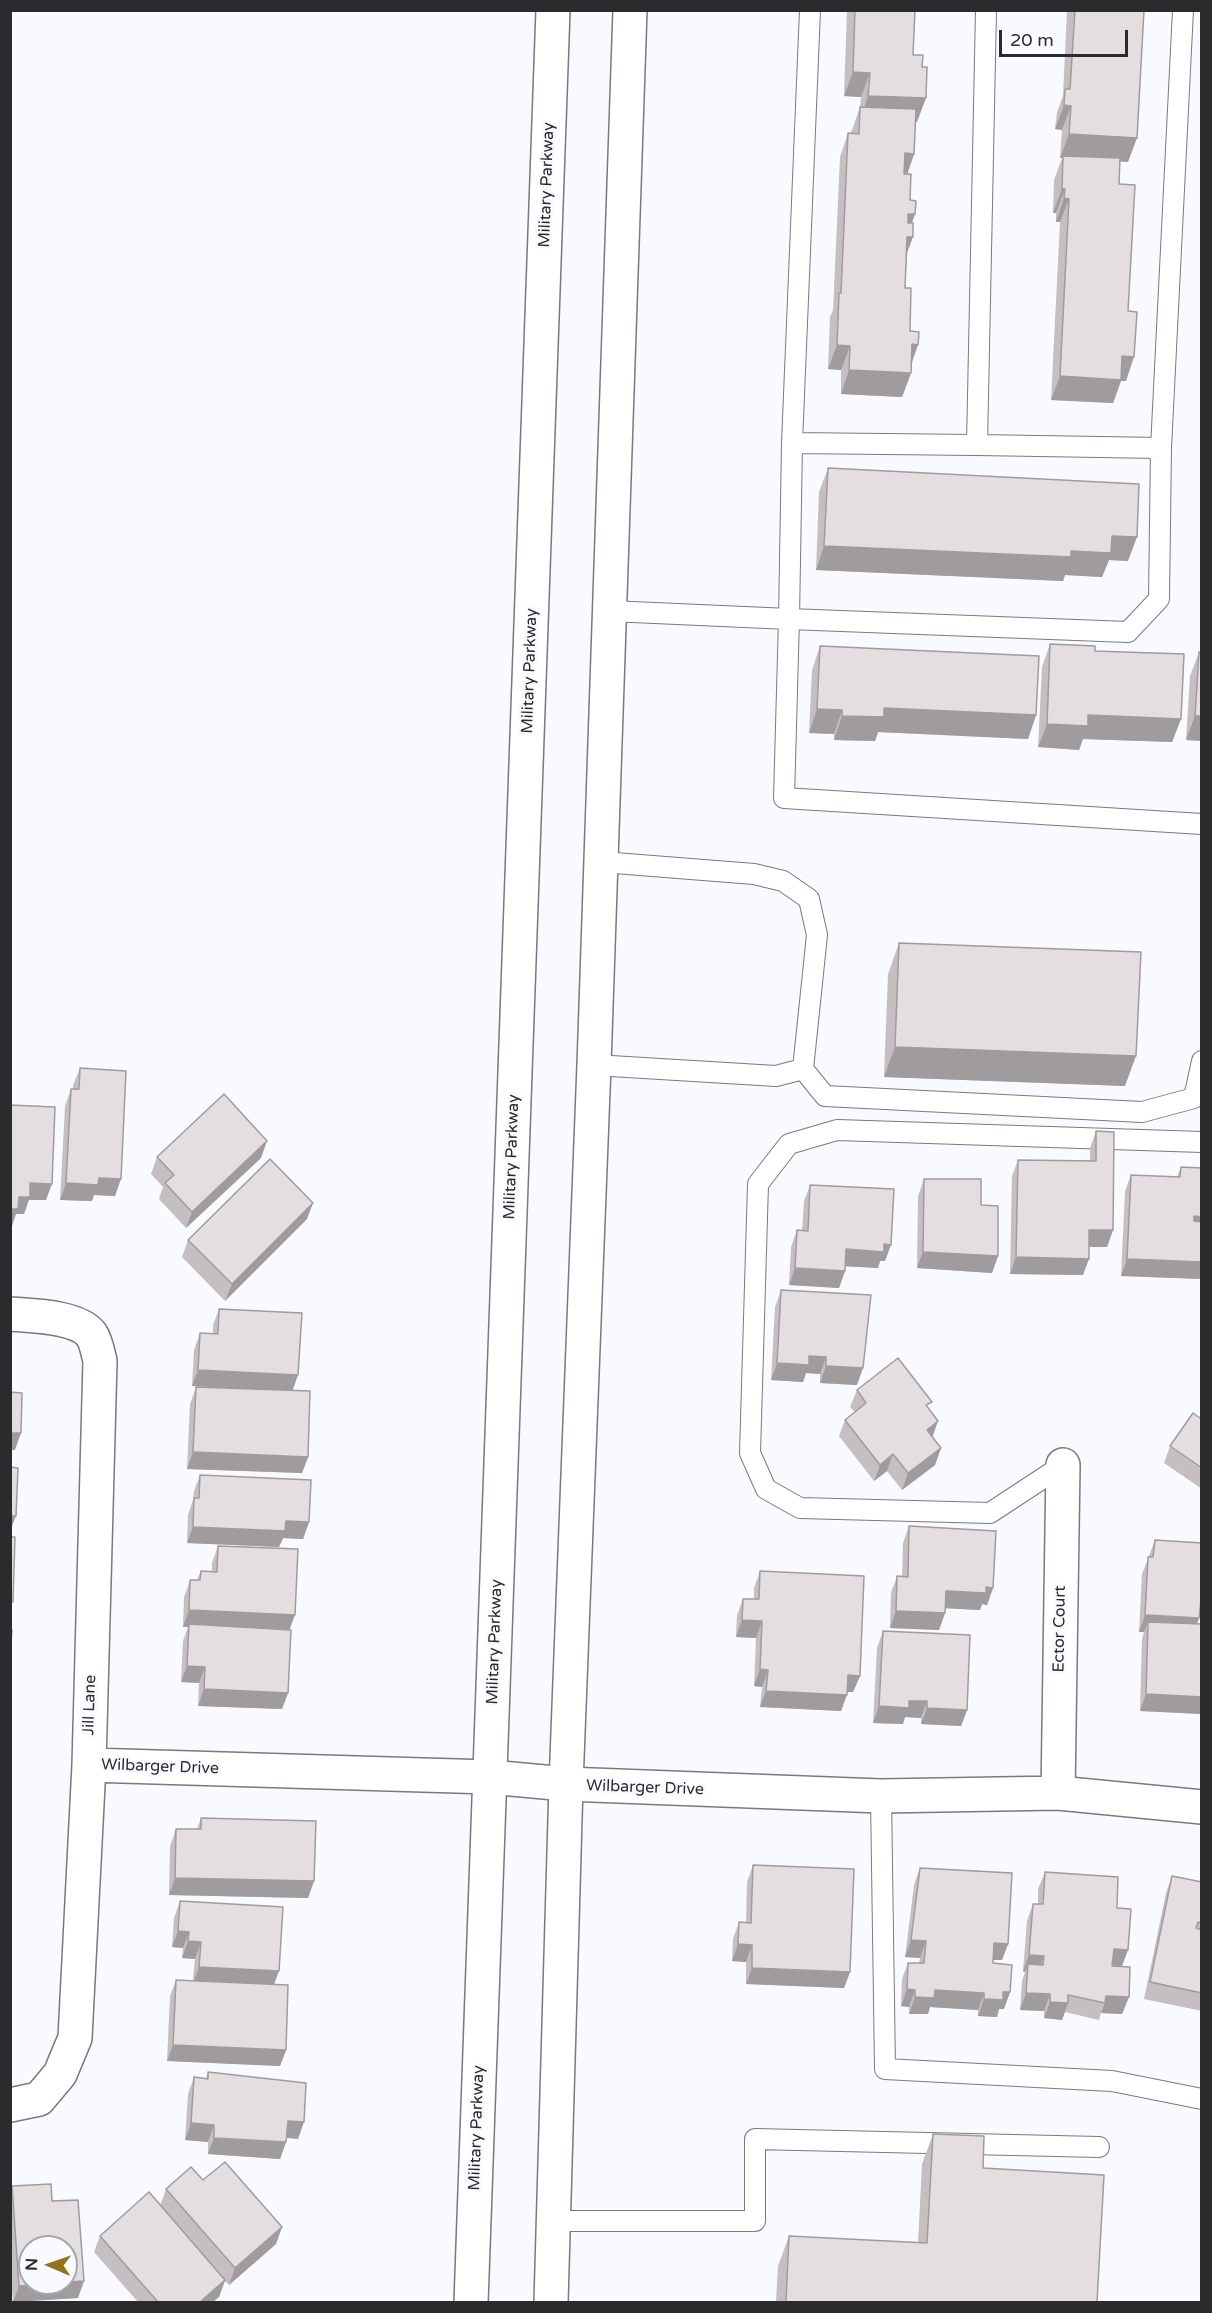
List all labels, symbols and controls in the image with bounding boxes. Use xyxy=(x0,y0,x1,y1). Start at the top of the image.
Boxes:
scale bar xyxy=(1002,18,1131,56)
text: 20 m xyxy=(1010,29,1054,51)
street label: Military Parkway xyxy=(535,122,559,248)
street label: Military Parkway xyxy=(518,608,542,734)
street label: Military Parkway xyxy=(500,1094,524,1220)
street label: Military Parkway xyxy=(483,1579,507,1705)
street label: Ector Court xyxy=(1050,1585,1070,1673)
street label: Jill Lane xyxy=(79,1674,101,1736)
street label: Wilbarger Drive xyxy=(101,1755,219,1779)
street label: Wilbarger Drive xyxy=(586,1776,704,1800)
street label: Military Parkway xyxy=(465,2065,489,2191)
north arrow xyxy=(18,2235,78,2295)
text: N xyxy=(22,2258,42,2271)

